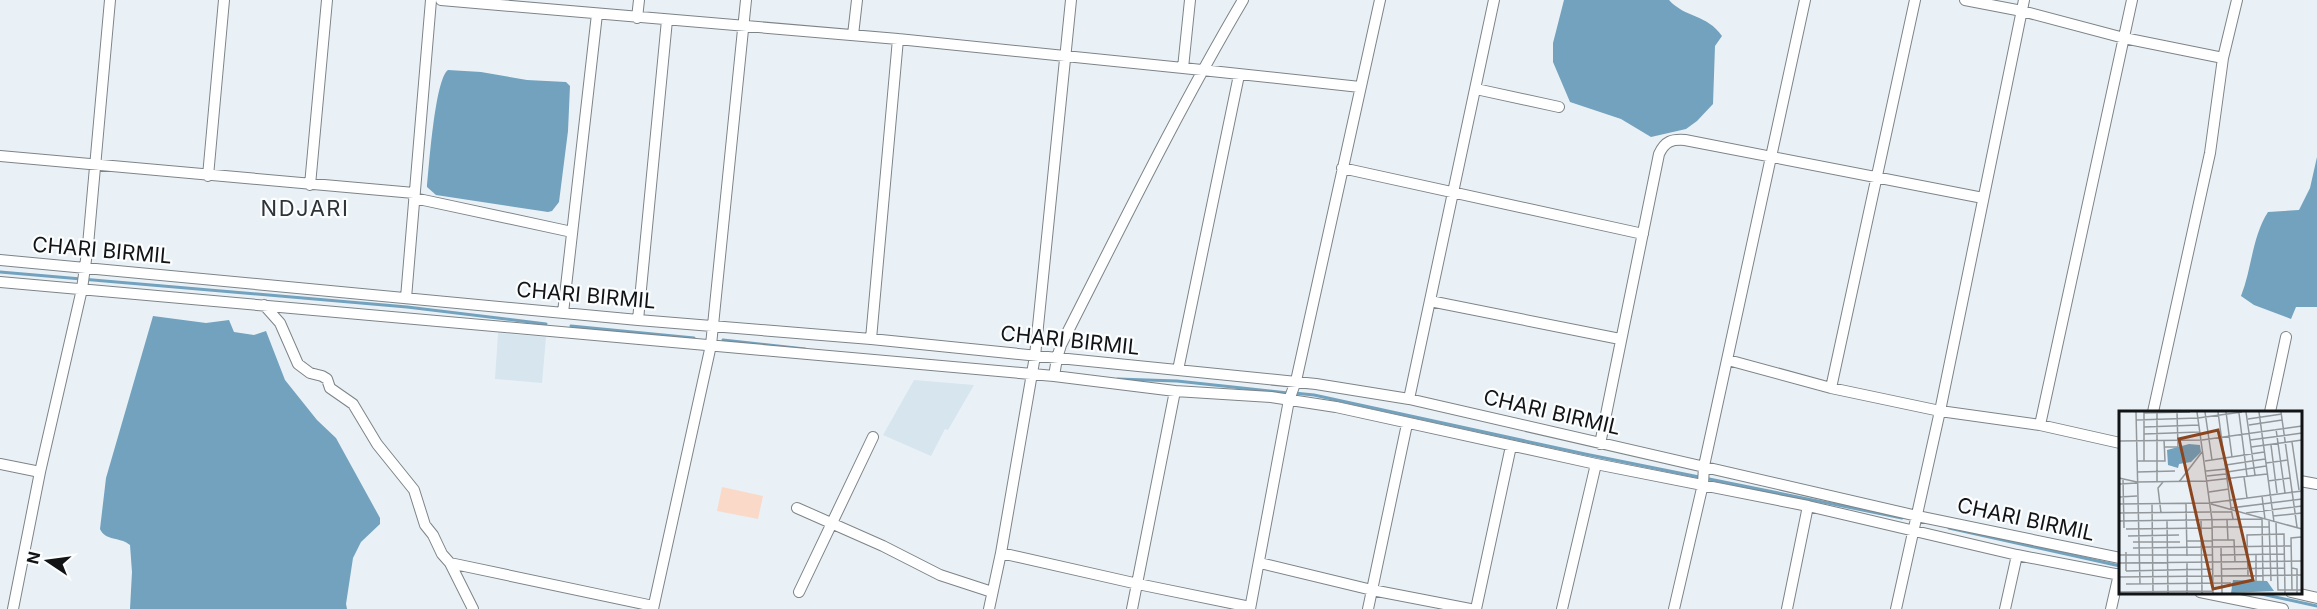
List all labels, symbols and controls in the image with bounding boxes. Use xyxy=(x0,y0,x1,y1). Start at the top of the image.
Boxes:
district label: NDJARI xyxy=(261,195,349,221)
street label: CHARI BIRMIL xyxy=(31,231,173,269)
street label: CHARI BIRMIL xyxy=(515,276,657,314)
street label: CHARI BIRMIL xyxy=(999,320,1141,360)
street label: CHARI BIRMIL xyxy=(1481,384,1623,440)
inset map xyxy=(2119,411,2302,594)
street label: CHARI BIRMIL xyxy=(1955,492,2097,546)
north arrow xyxy=(18,531,78,591)
text: N xyxy=(22,549,45,566)

